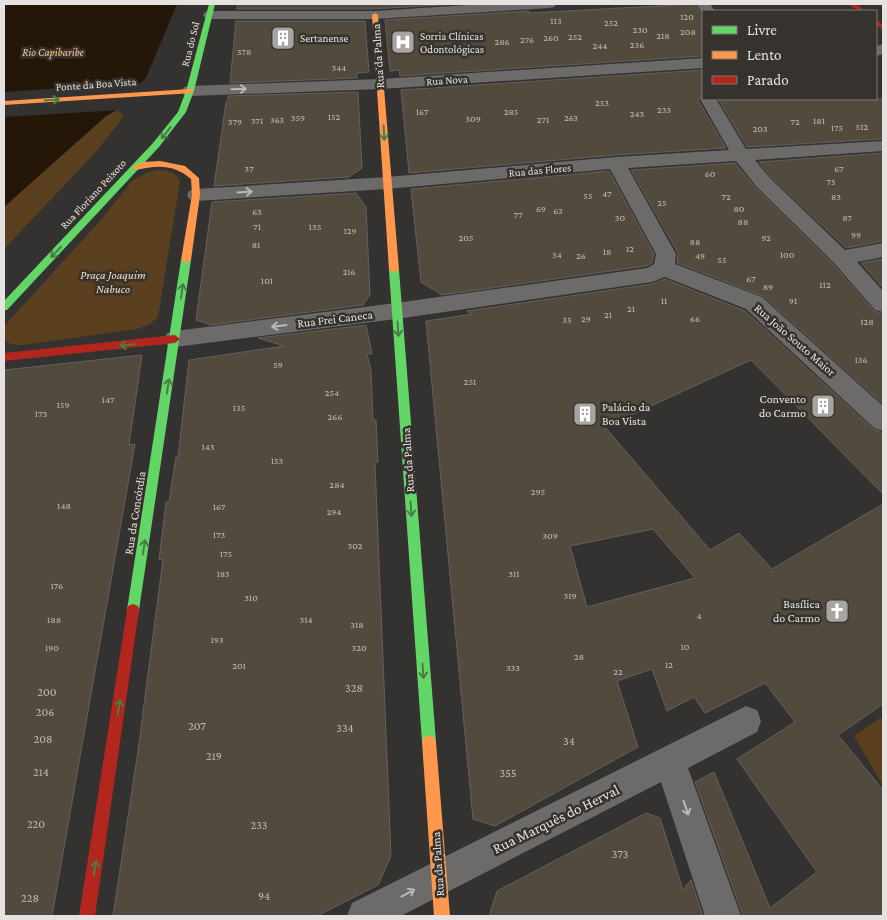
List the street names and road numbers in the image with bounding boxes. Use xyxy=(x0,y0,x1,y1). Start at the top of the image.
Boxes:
street label: Rua do Sol xyxy=(179,20,201,68)
street label: Rua da Palma xyxy=(369,23,387,89)
street label: Rua Nova xyxy=(426,73,468,87)
street label: Ponte da Boa Vista xyxy=(55,75,137,93)
street label: Rua Floriano Peixoto xyxy=(58,156,129,231)
street label: Rua das Flores xyxy=(508,161,572,179)
street label: Rua João Souto Maior xyxy=(752,301,839,379)
street label: Rua Frei Caneca xyxy=(296,307,374,331)
street label: Rua da Palma xyxy=(399,427,417,493)
street label: Rua da Concórdia xyxy=(122,470,149,556)
street label: Rua Marquês do Herval xyxy=(490,781,622,858)
street label: Rua da Palma xyxy=(429,831,447,897)

